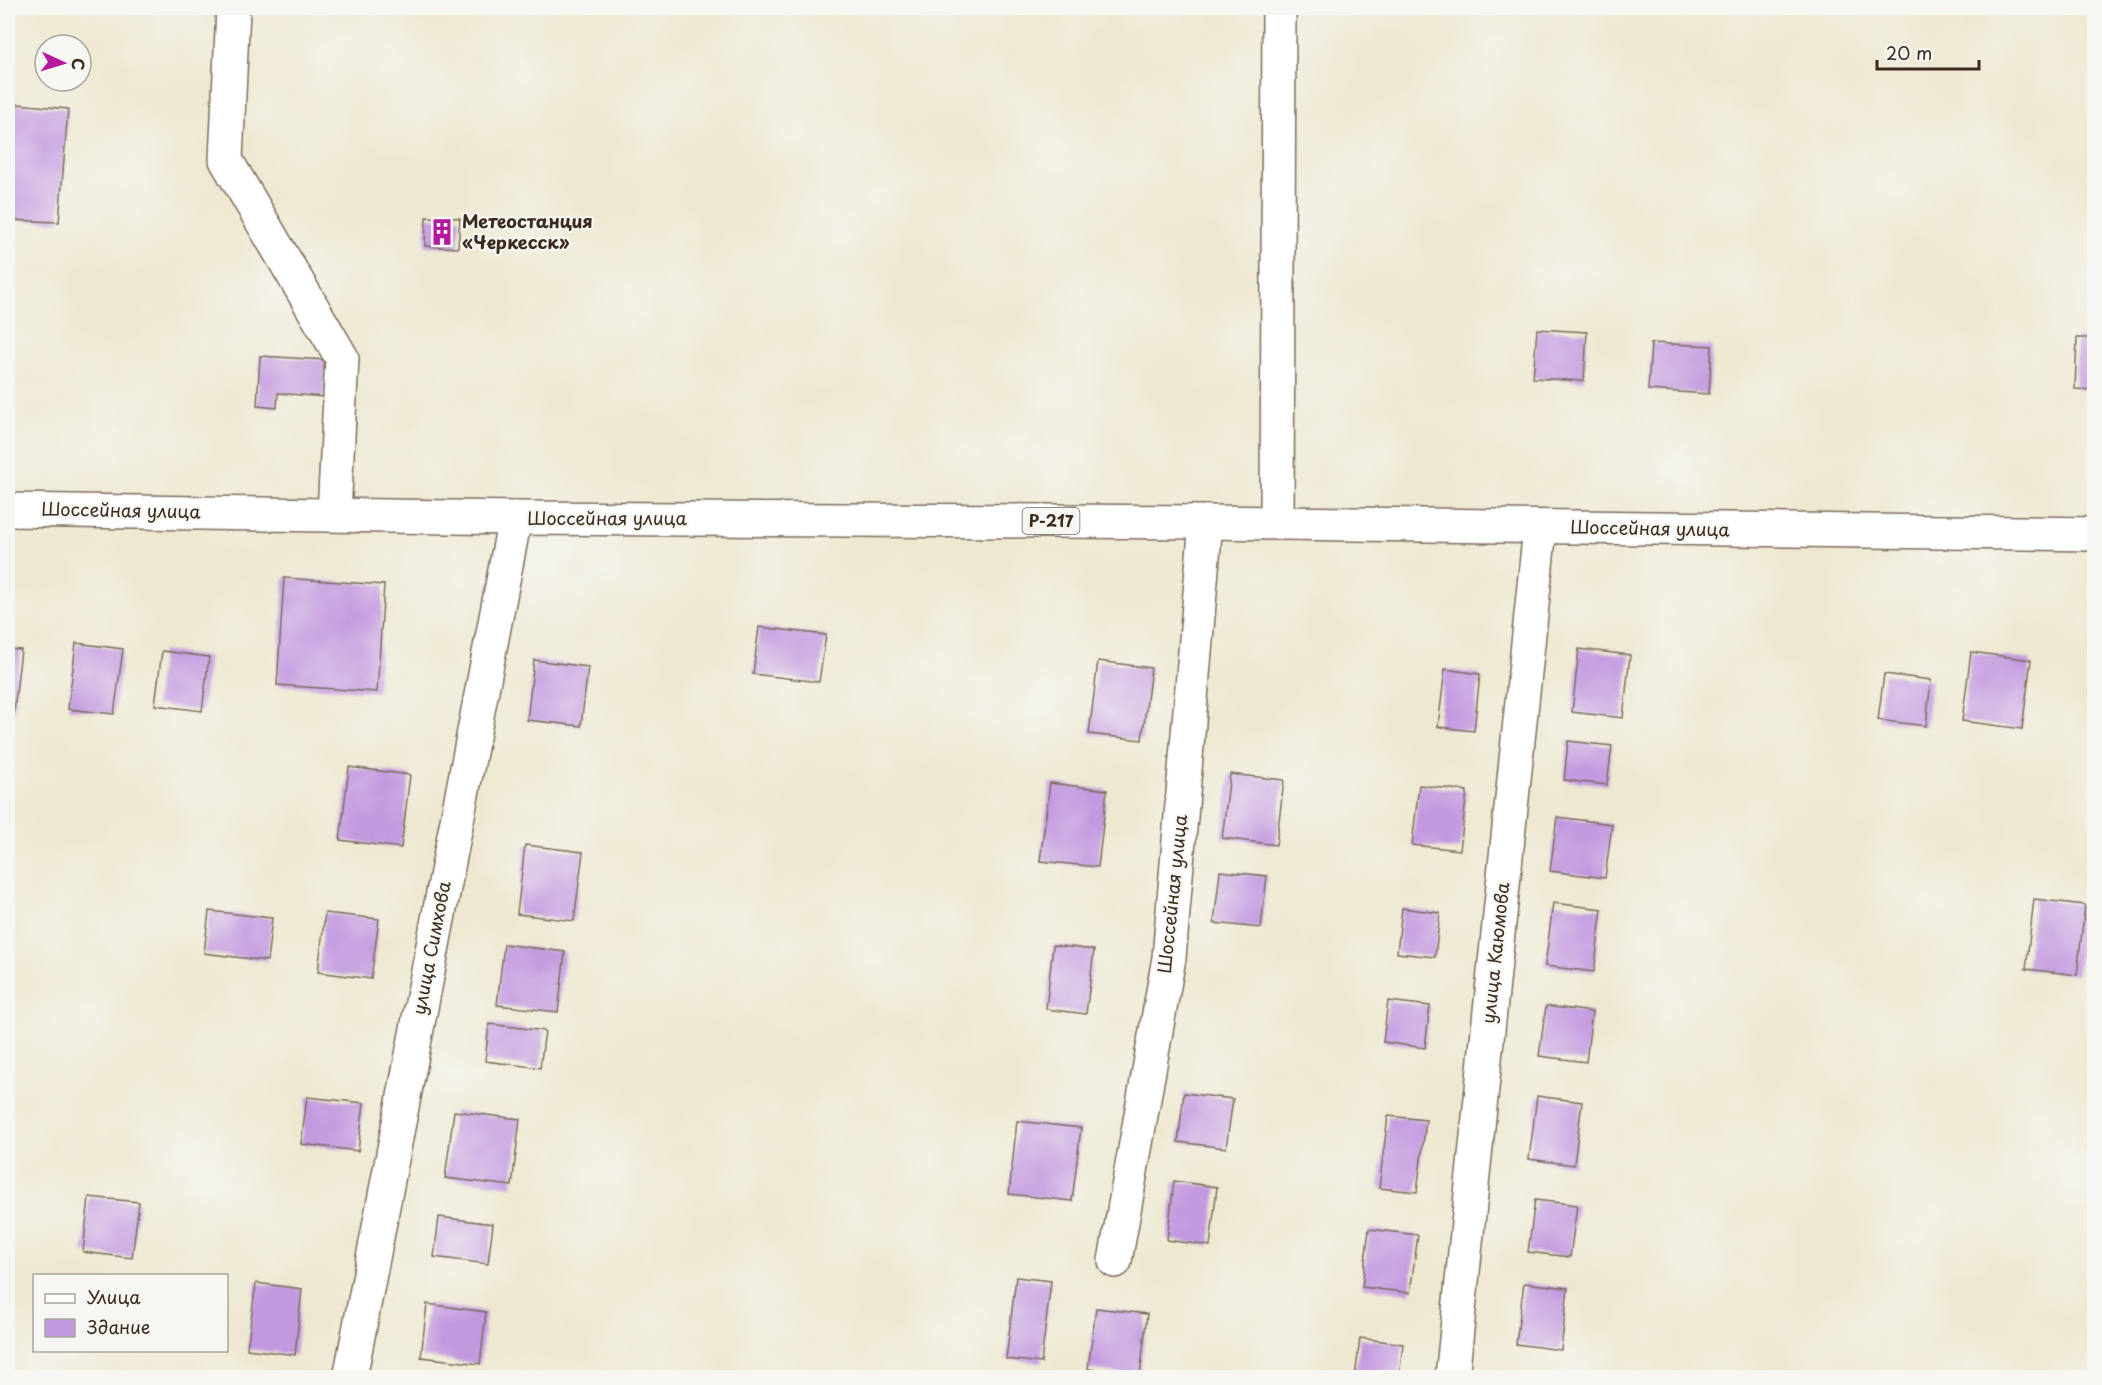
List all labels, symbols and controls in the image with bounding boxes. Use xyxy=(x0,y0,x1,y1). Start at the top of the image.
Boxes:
north arrow xyxy=(33,33,93,93)
scale bar xyxy=(1877,33,1979,71)
text: 20 m xyxy=(1886,39,1932,66)
text: С xyxy=(67,57,91,71)
place label: Метеостанция «Черкесск» xyxy=(462,207,593,255)
building icon: Метеостанция «Черкесск» xyxy=(427,217,457,247)
street label: Шоссейная улица xyxy=(41,495,202,524)
street label: Шоссейная улица xyxy=(527,504,687,531)
road number: Р-217 xyxy=(1022,508,1080,534)
street label: Шоссейная улица xyxy=(1570,513,1731,542)
street label: Шоссейная улица xyxy=(1150,812,1193,975)
street label: улица Симхова xyxy=(404,878,457,1017)
street label: улица Каюмова xyxy=(1474,880,1515,1025)
legend xyxy=(33,1274,228,1352)
text: Улица xyxy=(87,1283,141,1310)
text: Здание xyxy=(87,1313,150,1340)

